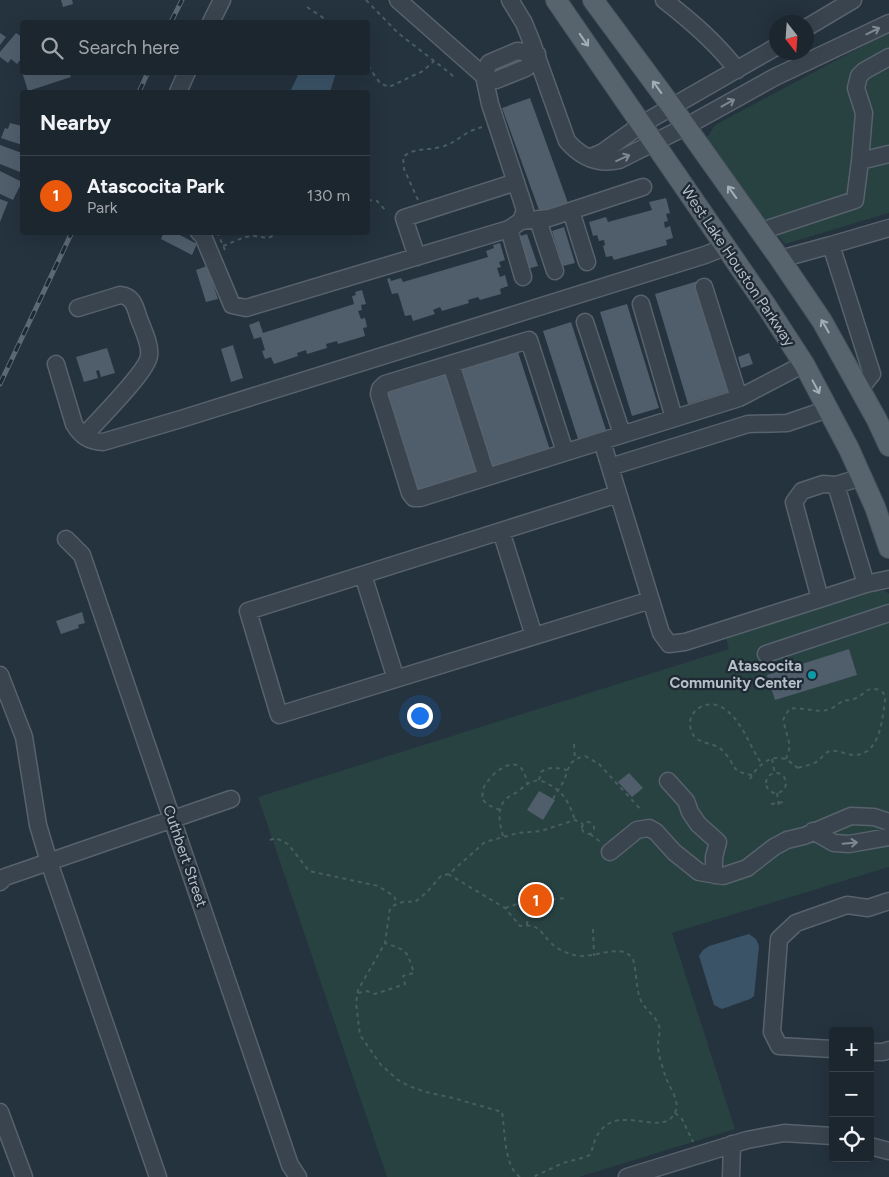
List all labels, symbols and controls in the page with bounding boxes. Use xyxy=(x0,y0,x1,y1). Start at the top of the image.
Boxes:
north arrow xyxy=(769,15,814,60)
search box xyxy=(20,20,370,75)
one-way arrow xyxy=(865,26,880,36)
one-way arrow xyxy=(579,33,589,47)
icon: search xyxy=(38,34,66,62)
text: Search here xyxy=(78,36,180,59)
one-way arrow xyxy=(652,80,662,94)
one-way arrow xyxy=(720,98,734,108)
text: Nearby xyxy=(40,110,111,135)
one-way arrow xyxy=(615,152,630,162)
text: Atascocita Park xyxy=(87,175,225,198)
street label: West Lake Houston Parkway xyxy=(677,182,799,350)
one-way arrow xyxy=(727,185,737,199)
text: 1 xyxy=(53,186,59,205)
text: 130 m xyxy=(307,186,350,205)
text: Park xyxy=(87,198,117,217)
one-way arrow xyxy=(820,318,830,333)
one-way arrow xyxy=(811,380,821,395)
place label: Atascocita Community Center xyxy=(669,657,802,692)
marker: Atascocita Community Center xyxy=(806,669,818,681)
your location xyxy=(407,703,433,729)
street label: Cuthbert Street xyxy=(159,803,211,910)
one-way arrow xyxy=(841,838,857,847)
pin: 1 xyxy=(520,881,552,919)
map controls xyxy=(829,1027,874,1162)
button: + xyxy=(829,1027,874,1072)
button: − xyxy=(829,1072,874,1117)
button: locate xyxy=(829,1117,874,1162)

